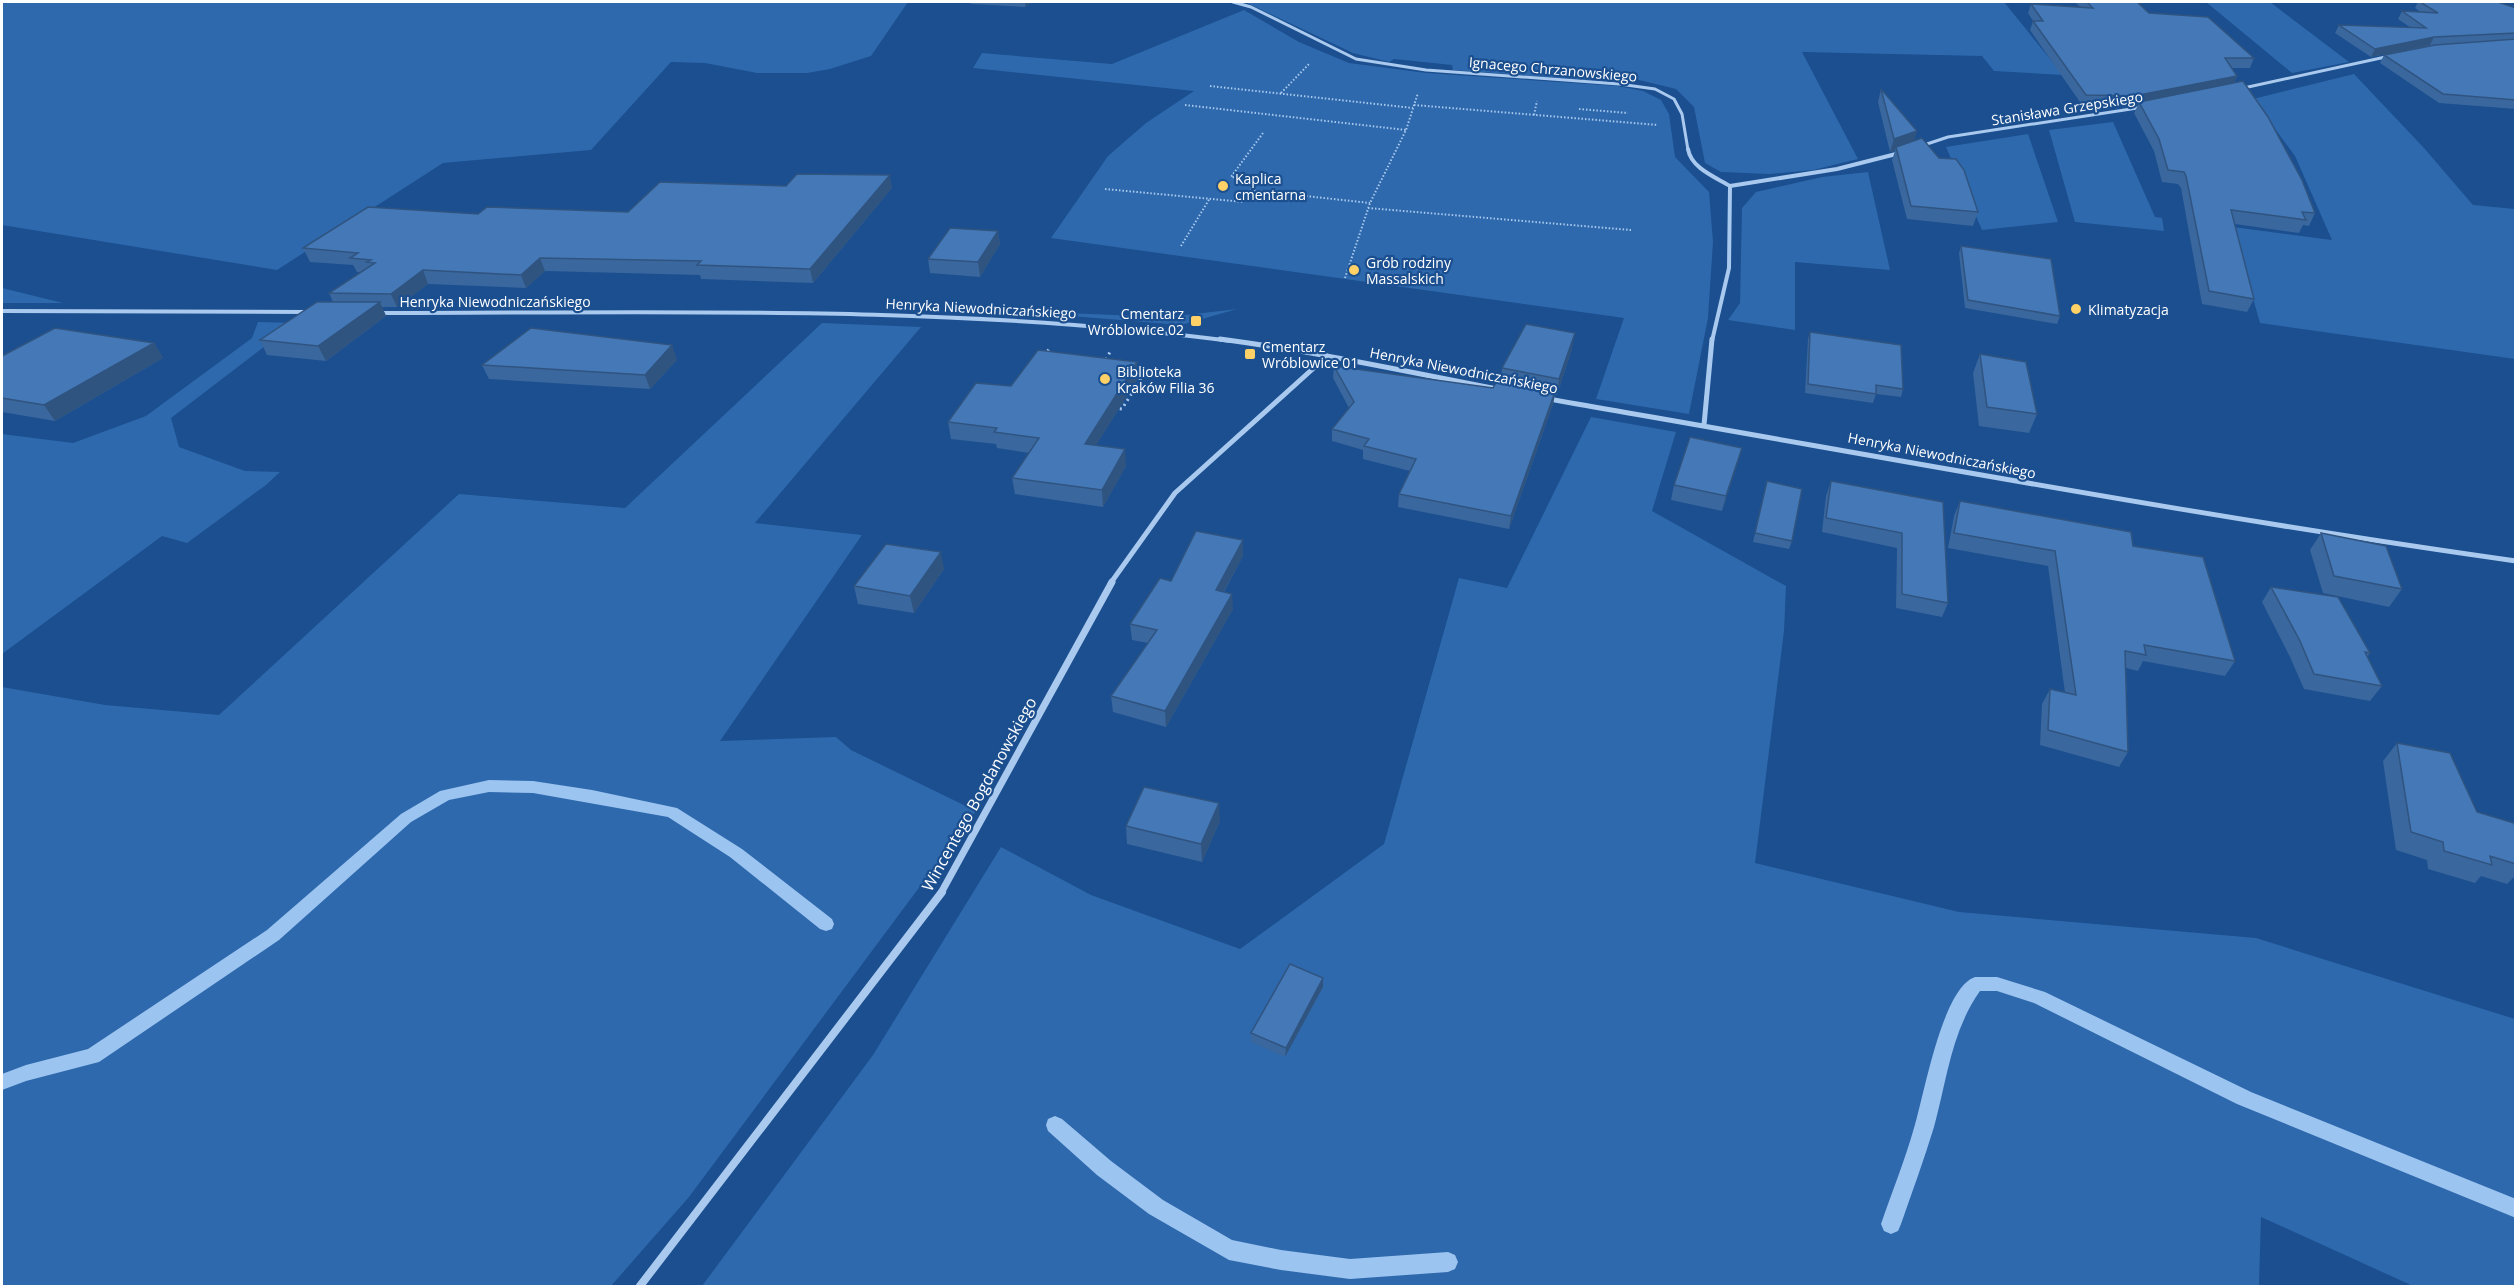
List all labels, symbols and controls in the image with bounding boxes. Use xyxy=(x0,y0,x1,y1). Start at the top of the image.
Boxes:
street label: Ignacego Chrzanowskiego xyxy=(1468,52,1638,86)
street label: Stanisława Grzepskiego xyxy=(1990,87,2144,129)
place label: Kaplica cmentarna xyxy=(1235,169,1306,204)
marker: Kaplica cmentarna xyxy=(1216,179,1230,193)
place label: Grób rodziny Massalskich xyxy=(1366,253,1452,288)
marker: Grób rodziny Massalskich xyxy=(1347,263,1361,277)
street label: Henryka Niewodniczańskiego xyxy=(399,292,591,311)
street label: Henryka Niewodniczańskiego xyxy=(885,294,1077,322)
place label: Klimatyzacja xyxy=(2088,300,2169,319)
marker: Klimatyzacja xyxy=(2069,302,2083,316)
place label: Cmentarz Wróblowice 02 xyxy=(1088,304,1184,339)
marker: Cmentarz Wróblowice 02 xyxy=(1189,314,1203,328)
place label: Cmentarz Wróblowice 01 xyxy=(1262,337,1358,372)
street label: Henryka Niewodniczańskiego xyxy=(1368,342,1560,398)
marker: Cmentarz Wróblowice 01 xyxy=(1243,347,1257,361)
place label: Biblioteka Kraków Filia 36 xyxy=(1117,362,1215,397)
marker: Biblioteka Kraków Filia 36 xyxy=(1098,372,1112,386)
street label: Henryka Niewodniczańskiego xyxy=(1846,427,2038,483)
street label: Wincentego Bogdanowskiego xyxy=(916,693,1042,895)

